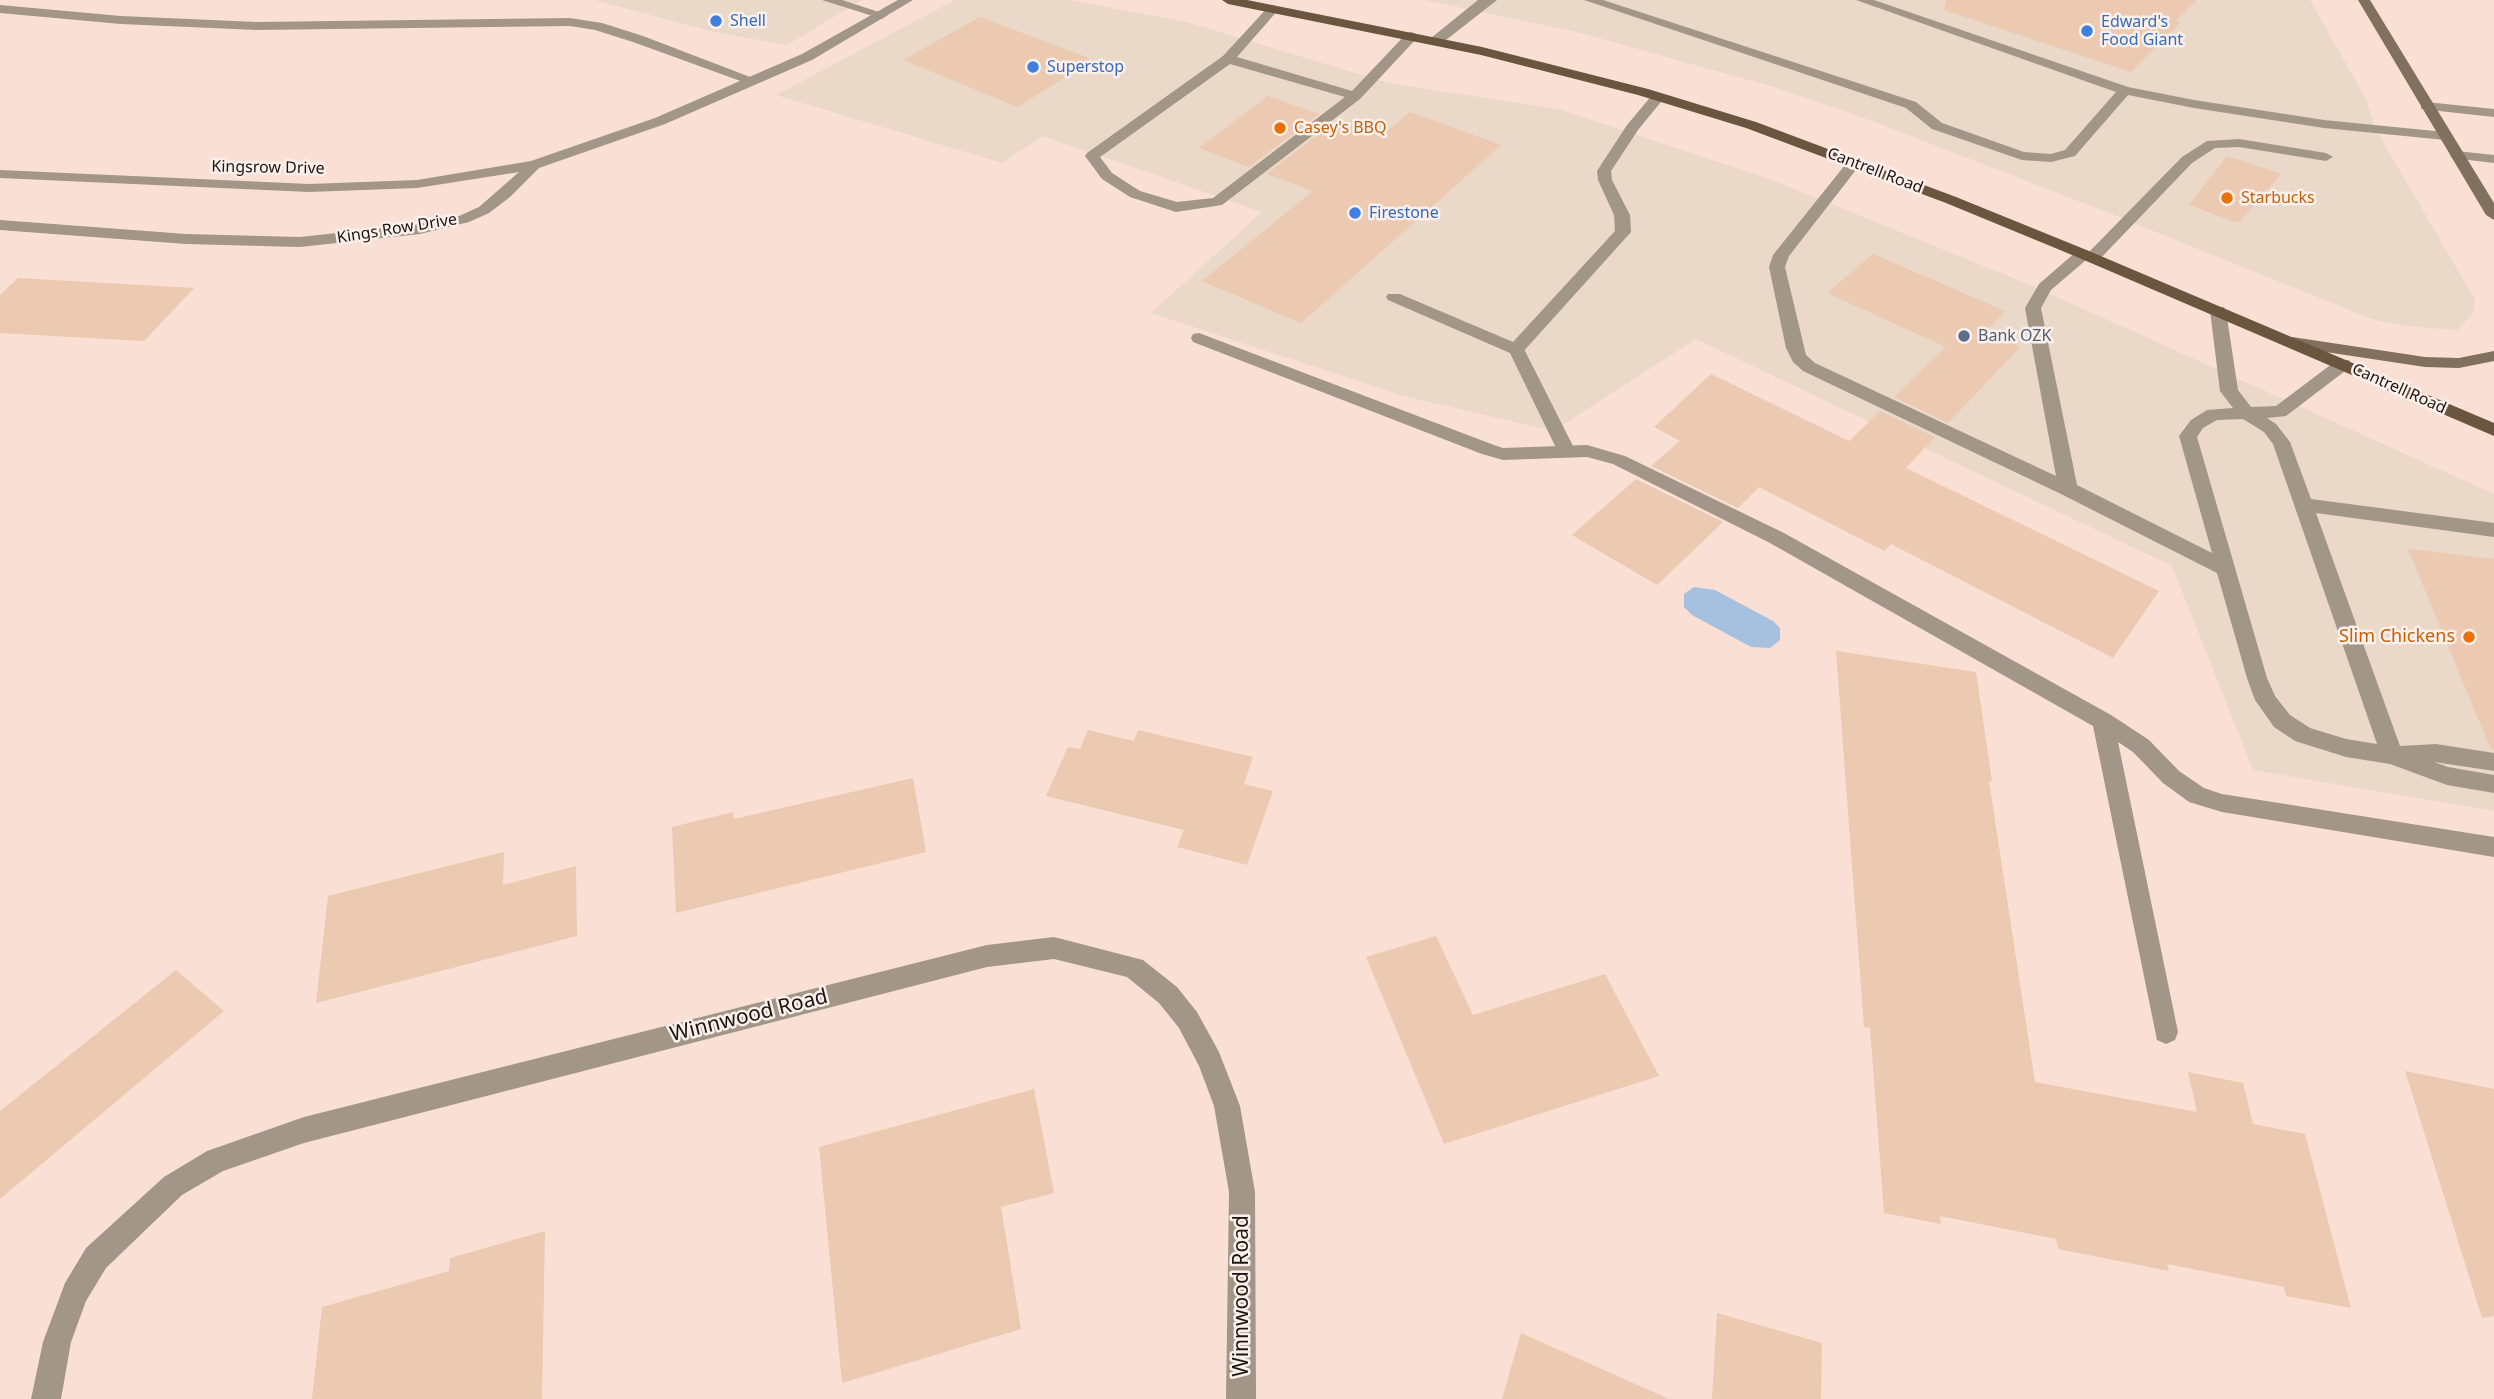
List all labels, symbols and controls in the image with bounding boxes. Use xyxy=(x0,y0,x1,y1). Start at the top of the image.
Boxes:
place label: Shell xyxy=(730,11,766,31)
place label: Edward's Food Giant xyxy=(2101,12,2183,50)
marker: Shell xyxy=(708,13,724,29)
marker: Edward's Food Giant xyxy=(2079,23,2095,39)
place label: Superstop xyxy=(1047,57,1124,77)
marker: Superstop xyxy=(1025,59,1041,75)
place label: Casey's BBQ xyxy=(1294,118,1386,138)
marker: Casey's BBQ xyxy=(1272,120,1288,136)
street label: Cantrell Road xyxy=(1824,144,1926,198)
street label: Kingsrow Drive xyxy=(211,157,325,179)
place label: Starbucks xyxy=(2241,188,2315,208)
marker: Starbucks xyxy=(2219,190,2235,206)
place label: Firestone xyxy=(1369,203,1439,223)
marker: Firestone xyxy=(1347,205,1363,221)
street label: Kings Row Drive xyxy=(336,210,458,248)
place label: Bank OZK xyxy=(1978,326,2051,346)
marker: Bank OZK xyxy=(1956,328,1972,344)
street label: Cantrell Road xyxy=(2349,360,2449,418)
place label: Slim Chickens xyxy=(2339,626,2455,648)
marker: Slim Chickens xyxy=(2461,629,2477,645)
street label: Winnwood Road xyxy=(668,984,830,1048)
street label: Winnwood Road xyxy=(1229,1215,1255,1377)

